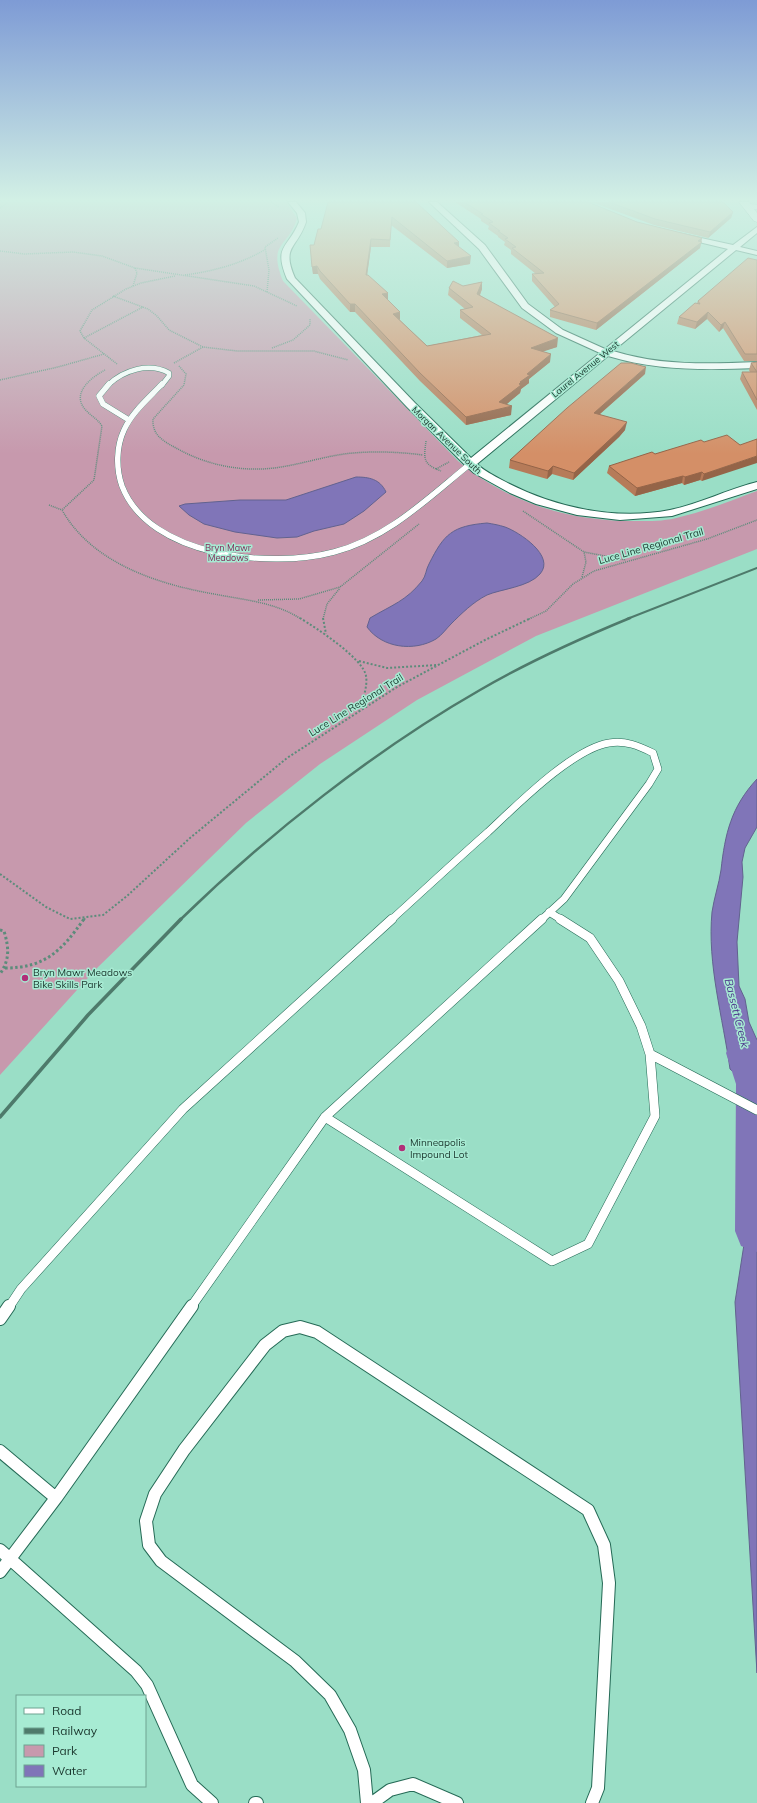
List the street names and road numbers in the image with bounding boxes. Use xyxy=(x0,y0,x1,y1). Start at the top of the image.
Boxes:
street label: Laurel Avenue West xyxy=(549,338,621,400)
street label: Morgan Avenue South xyxy=(410,404,484,476)
street label: Luce Line Regional Trail xyxy=(597,525,705,567)
street label: Luce Line Regional Trail xyxy=(307,671,405,739)

